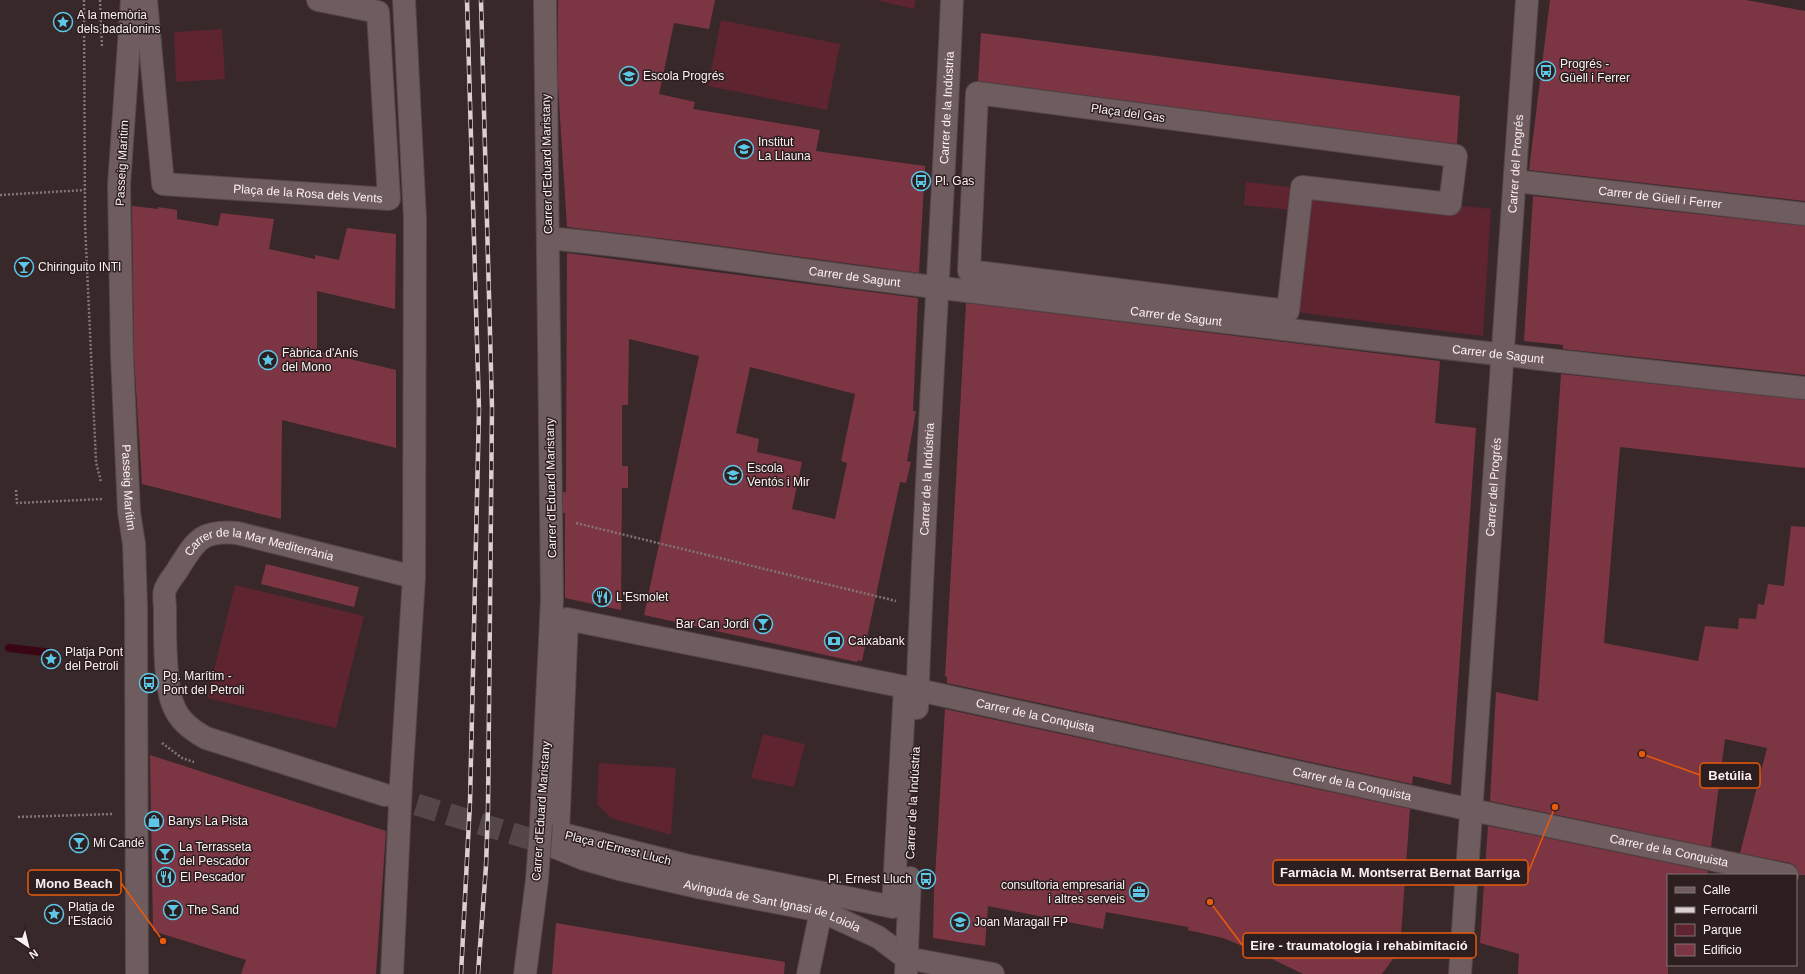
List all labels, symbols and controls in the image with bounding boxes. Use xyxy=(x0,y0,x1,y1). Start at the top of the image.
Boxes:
place label: A la memòria dels badalonins xyxy=(77,8,160,36)
place icon: A la memòria dels badalonins xyxy=(52,11,74,33)
street label: Carrer de la Indústria xyxy=(937,51,957,165)
place label: Progrés - Güell i Ferrer xyxy=(1560,57,1630,85)
bus stop icon: Progrés - Güell i Ferrer xyxy=(1535,60,1557,82)
school or university icon: Escola Progrés xyxy=(618,65,640,87)
place label: Escola Progrés xyxy=(643,69,724,83)
street label: Carrer d'Eduard Maristany xyxy=(539,94,555,234)
street label: Plaça del Gas xyxy=(1090,101,1166,125)
street label: Carrer del Progrés xyxy=(1505,114,1526,214)
street label: Passeig Marítim xyxy=(113,120,131,206)
place label: Institut La Llauna xyxy=(758,135,811,163)
school or university icon: Institut La Llauna xyxy=(733,138,755,160)
bus stop icon: Pl. Gas xyxy=(910,170,932,192)
place label: Pl. Gas xyxy=(935,174,974,188)
street label: Plaça de la Rosa dels Vents xyxy=(233,182,383,206)
street label: Carrer de Güell i Ferrer xyxy=(1598,184,1723,211)
bar icon: Chiringuito INTI xyxy=(13,256,35,278)
place label: Chiringuito INTI xyxy=(38,260,121,274)
street label: Carrer de Sagunt xyxy=(808,264,902,290)
street label: Carrer de Sagunt xyxy=(1130,304,1223,329)
street label: Carrer de Sagunt xyxy=(1451,342,1545,366)
place label: Fàbrica d'Anís del Mono xyxy=(282,346,358,374)
place icon: Fàbrica d'Anís del Mono xyxy=(257,349,279,371)
street label: Carrer d'Eduard Maristany xyxy=(543,418,559,558)
street label: Carrer de la Indústria xyxy=(917,422,937,536)
street label: Carrer del Progrés xyxy=(1483,437,1504,537)
street label: Passeig Marítim xyxy=(119,444,139,531)
place label: Escola Ventós i Mir xyxy=(747,461,810,489)
school or university icon: Escola Ventós i Mir xyxy=(722,464,744,486)
text: Carrer de la Mar Mediterrània xyxy=(181,526,335,564)
street label: Carrer de la Mar Mediterrània xyxy=(183,552,341,566)
restaurant icon: L'Esmolet xyxy=(591,586,613,608)
place label: L'Esmolet xyxy=(616,590,669,604)
bar icon: Bar Can Jordi xyxy=(752,613,774,635)
place label: Bar Can Jordi xyxy=(676,617,749,631)
bank icon: Caixabank xyxy=(823,630,845,652)
place label: Caixabank xyxy=(848,634,906,648)
place label: Platja Pont del Petroli xyxy=(65,645,124,673)
place icon: Platja Pont del Petroli xyxy=(40,648,62,670)
place label: Pg. Marítim - Pont del Petroli xyxy=(163,669,244,697)
bus stop icon: Pg. Marítim - Pont del Petroli xyxy=(138,672,160,694)
street label: Carrer de la Conquista xyxy=(975,696,1096,735)
street label: Carrer d'Eduard Maristany xyxy=(529,741,553,881)
street label: Carrer de la Indústria xyxy=(903,746,923,860)
callout: Betúlia xyxy=(1700,763,1760,788)
street label: Carrer de la Conquista xyxy=(1291,764,1413,804)
text: Betúlia xyxy=(1708,768,1752,783)
shop icon: Banys La Pista xyxy=(143,810,165,832)
place label: Banys La Pista xyxy=(168,814,248,828)
street label: Plaça d'Ernest Lluch xyxy=(563,828,673,868)
bar icon: Mi Candé xyxy=(68,832,90,854)
street label: Carrer de la Conquista xyxy=(1608,832,1730,870)
place label: Mi Candé xyxy=(93,836,145,850)
place label: La Terrasseta del Pescador xyxy=(179,840,252,868)
bar icon: La Terrasseta del Pescador xyxy=(154,843,176,865)
callout: Farmàcia M. Montserrat Bernat Barriga xyxy=(1273,860,1528,885)
text: Farmàcia M. Montserrat Bernat Barriga xyxy=(1280,865,1521,880)
restaurant icon: El Pescador xyxy=(155,866,177,888)
bus stop icon: Pl. Ernest Lluch xyxy=(915,868,937,890)
callout: Mono Beach xyxy=(28,870,121,895)
place label: El Pescador xyxy=(180,870,245,884)
place label: Pl. Ernest Lluch xyxy=(828,872,912,886)
legend xyxy=(1667,874,1797,966)
text: Mono Beach xyxy=(35,876,113,891)
street label: Avinguda de Sant Ignasi de Loiola xyxy=(682,877,863,935)
place label: consultoria empresarial i altres serveis xyxy=(1001,878,1125,906)
office icon: consultoria empresarial i altres serveis xyxy=(1128,881,1150,903)
text: Calle xyxy=(1703,883,1731,897)
bar icon: The Sand xyxy=(162,899,184,921)
place label: Platja de l'Estació xyxy=(68,900,115,928)
place icon: Platja de l'Estació xyxy=(43,903,65,925)
place label: The Sand xyxy=(187,903,239,917)
text: Ferrocarril xyxy=(1703,903,1758,917)
school or university icon: Joan Maragall FP xyxy=(949,911,971,933)
place label: Joan Maragall FP xyxy=(974,915,1068,929)
text: Parque xyxy=(1703,923,1742,937)
north arrow xyxy=(8,926,48,966)
callout: Eire - traumatologia i rehabimitació xyxy=(1243,933,1476,958)
text: Eire - traumatologia i rehabimitació xyxy=(1250,938,1468,953)
text: Edificio xyxy=(1703,943,1742,957)
text: N xyxy=(27,947,40,961)

